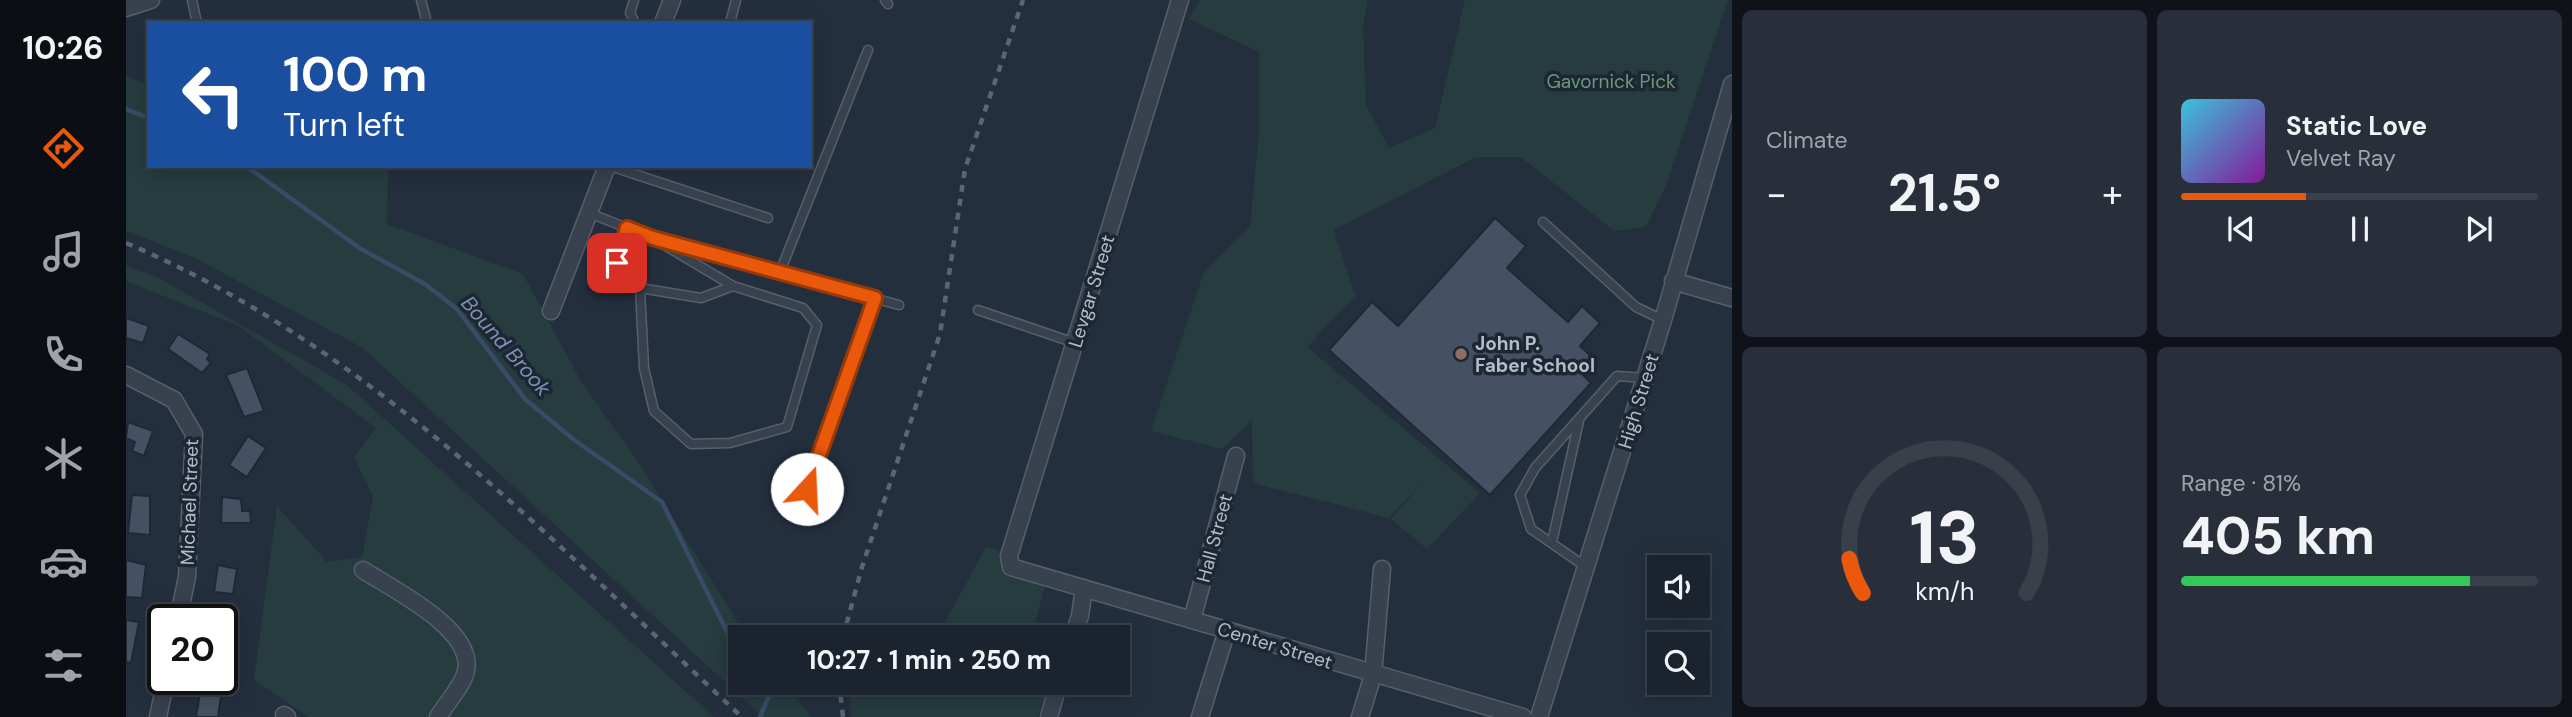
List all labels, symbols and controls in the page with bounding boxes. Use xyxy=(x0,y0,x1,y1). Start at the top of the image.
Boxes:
text: 10:26 xyxy=(22,27,104,69)
text: 100 m xyxy=(283,42,427,106)
icon: left xyxy=(168,49,259,140)
park label: Gavornick Pick xyxy=(1546,69,1676,94)
text: Turn left xyxy=(283,104,405,146)
text: Static Love xyxy=(2286,109,2427,143)
icon: directions xyxy=(39,124,88,173)
text: Climate xyxy=(1766,125,1848,155)
text: Velvet Ray xyxy=(2286,143,2396,173)
text: 21.5° xyxy=(1888,159,2001,227)
text: − xyxy=(1766,169,1787,219)
text: + xyxy=(2102,169,2123,219)
icon: previous xyxy=(2222,210,2260,248)
icon: pause xyxy=(2341,210,2379,248)
icon: next xyxy=(2460,210,2498,248)
icon: music xyxy=(39,227,88,276)
street label: Levgar Street xyxy=(1062,232,1120,351)
pin xyxy=(587,233,647,293)
icon: arrive xyxy=(598,244,636,282)
water label: Bound Brook xyxy=(455,290,557,402)
icon: phone xyxy=(39,330,88,379)
place label: John P. Faber School xyxy=(1475,331,1595,378)
marker: John P. Faber School xyxy=(1453,346,1469,362)
street label: High Street xyxy=(1612,351,1665,452)
icon: climate xyxy=(39,434,88,483)
street label: Michael Street xyxy=(175,438,204,566)
position arrow xyxy=(770,452,844,526)
text: Range · 81% xyxy=(2181,468,2301,498)
street label: Hall Street xyxy=(1191,491,1238,585)
text: 13 xyxy=(1909,491,1980,586)
text: 405 km xyxy=(2181,502,2375,570)
icon: car xyxy=(39,537,88,586)
map controls xyxy=(1647,555,1710,695)
button: sound xyxy=(1647,555,1710,618)
text: km/h xyxy=(1915,575,1974,608)
speed limit sign: 20 xyxy=(147,604,238,695)
street label: Center Street xyxy=(1214,616,1336,675)
button: search xyxy=(1647,632,1710,695)
icon: filters xyxy=(39,641,88,690)
text: 10:27 · 1 min · 250 m xyxy=(807,643,1051,677)

